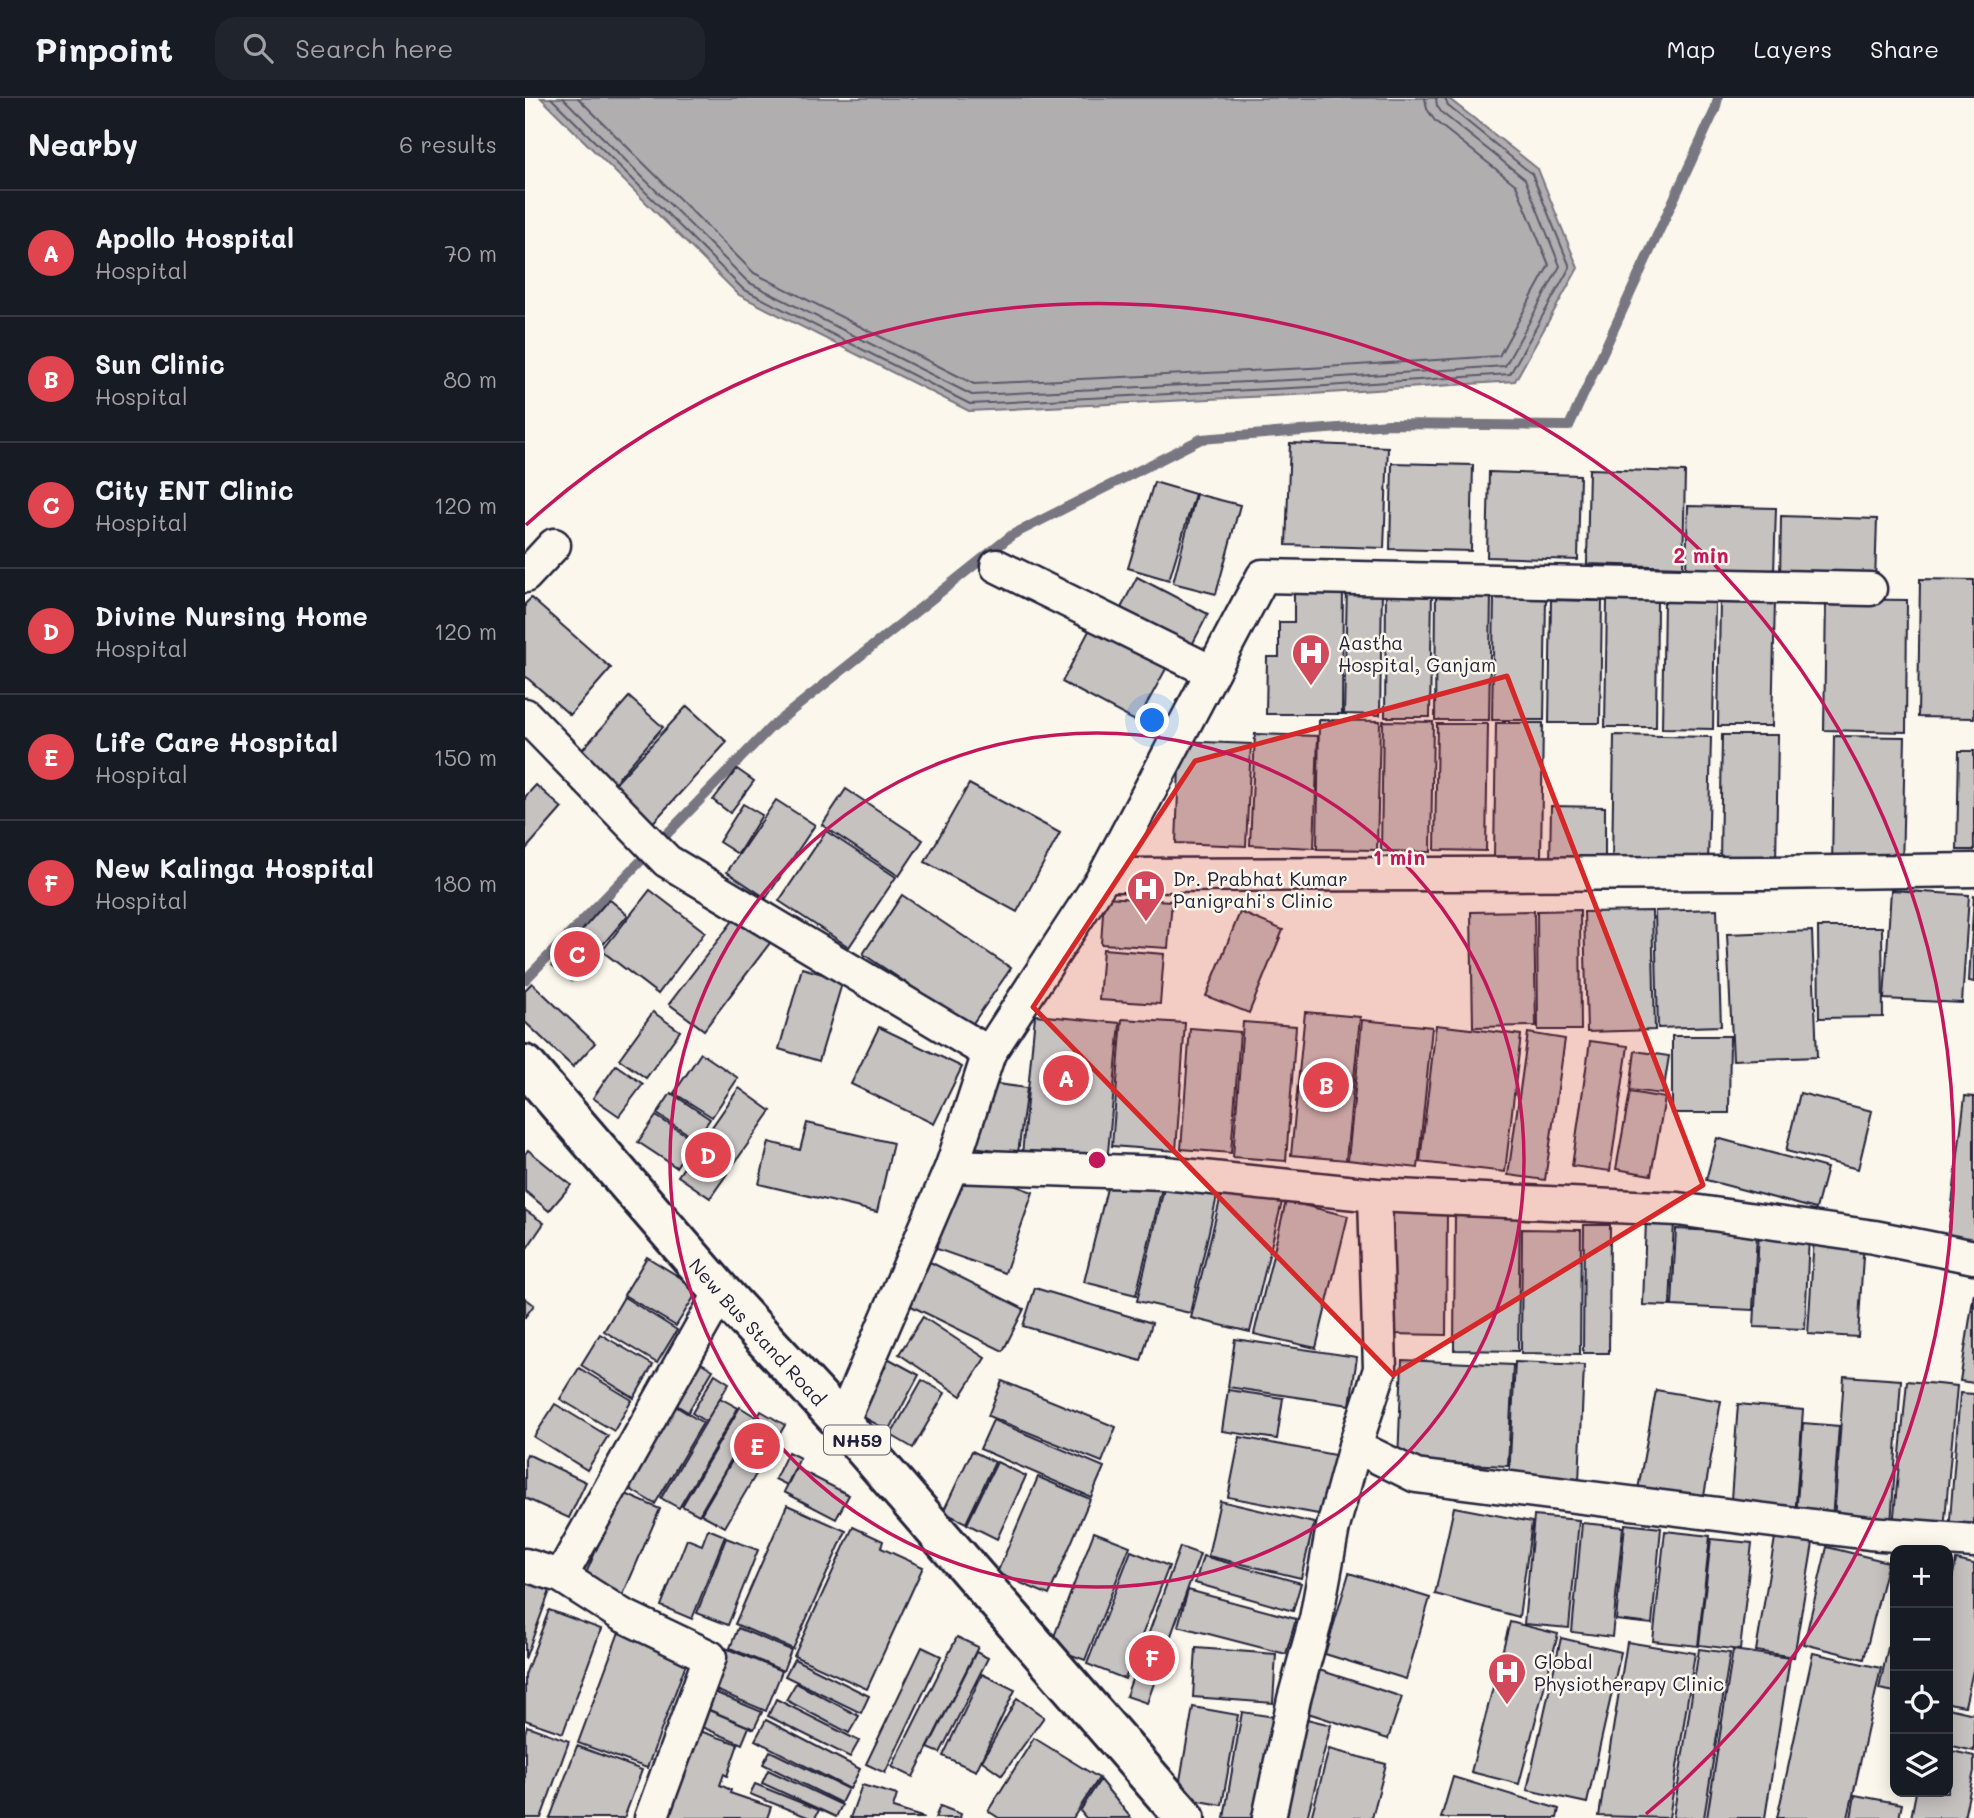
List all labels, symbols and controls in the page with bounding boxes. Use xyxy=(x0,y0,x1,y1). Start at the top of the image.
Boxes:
search box xyxy=(215,17,705,80)
text: Pinpoint xyxy=(35,27,173,70)
icon: search xyxy=(239,29,277,67)
text: Search here xyxy=(295,31,453,65)
text: Map xyxy=(1667,33,1715,64)
text: Layers xyxy=(1753,33,1832,64)
text: Share xyxy=(1870,33,1939,64)
text: Nearby xyxy=(28,124,138,164)
text: 6 results xyxy=(399,129,497,159)
text: Apollo Hospital xyxy=(95,221,294,255)
text: A xyxy=(43,238,59,268)
text: 70 m xyxy=(444,238,497,268)
text: Hospital xyxy=(95,255,188,285)
text: Sun Clinic xyxy=(95,347,225,381)
text: B xyxy=(43,364,59,394)
text: 80 m xyxy=(443,364,497,394)
text: Hospital xyxy=(95,381,188,411)
text: City ENT Clinic xyxy=(95,473,294,507)
text: C xyxy=(42,490,60,520)
text: 120 m xyxy=(434,490,497,520)
text: Hospital xyxy=(95,507,188,537)
text: 2 min xyxy=(1673,541,1729,568)
text: Divine Nursing Home xyxy=(95,599,368,633)
text: D xyxy=(43,616,59,646)
text: 120 m xyxy=(434,616,497,646)
place label: Aastha Hospital, Ganjam xyxy=(1338,630,1496,677)
hospital icon: Aastha Hospital, Ganjam xyxy=(1290,632,1332,687)
text: Hospital xyxy=(95,633,188,663)
your location xyxy=(1135,703,1169,737)
text: Life Care Hospital xyxy=(95,725,338,759)
text: E xyxy=(44,742,58,772)
text: 150 m xyxy=(433,742,497,772)
text: Hospital xyxy=(95,759,188,789)
text: 1 min xyxy=(1373,843,1425,870)
text: New Kalinga Hospital xyxy=(95,851,374,885)
place label: Dr. Prabhat Kumar Panigrahi's Clinic xyxy=(1173,866,1348,913)
text: F xyxy=(44,868,58,898)
text: 180 m xyxy=(433,868,497,898)
hospital icon: Dr. Prabhat Kumar Panigrahi's Clinic xyxy=(1125,868,1167,923)
text: Hospital xyxy=(95,885,188,915)
pin: C xyxy=(554,928,600,980)
pin: A xyxy=(1043,1052,1089,1104)
pin: B xyxy=(1303,1059,1349,1111)
pin: D xyxy=(685,1129,731,1181)
centre of rings xyxy=(1085,1148,1109,1172)
street label: New Bus Stand Road xyxy=(684,1252,832,1410)
pin: E xyxy=(734,1420,780,1472)
road number: NH59 xyxy=(824,1426,890,1455)
map controls xyxy=(1890,1545,1953,1797)
button: + xyxy=(1890,1545,1953,1608)
button: − xyxy=(1890,1608,1953,1671)
pin: F xyxy=(1129,1632,1175,1684)
place label: Global Physiotherapy Clinic xyxy=(1534,1649,1724,1696)
hospital icon: Global Physiotherapy Clinic xyxy=(1486,1651,1528,1706)
button: locate xyxy=(1890,1671,1953,1734)
button: layers xyxy=(1890,1734,1953,1797)

